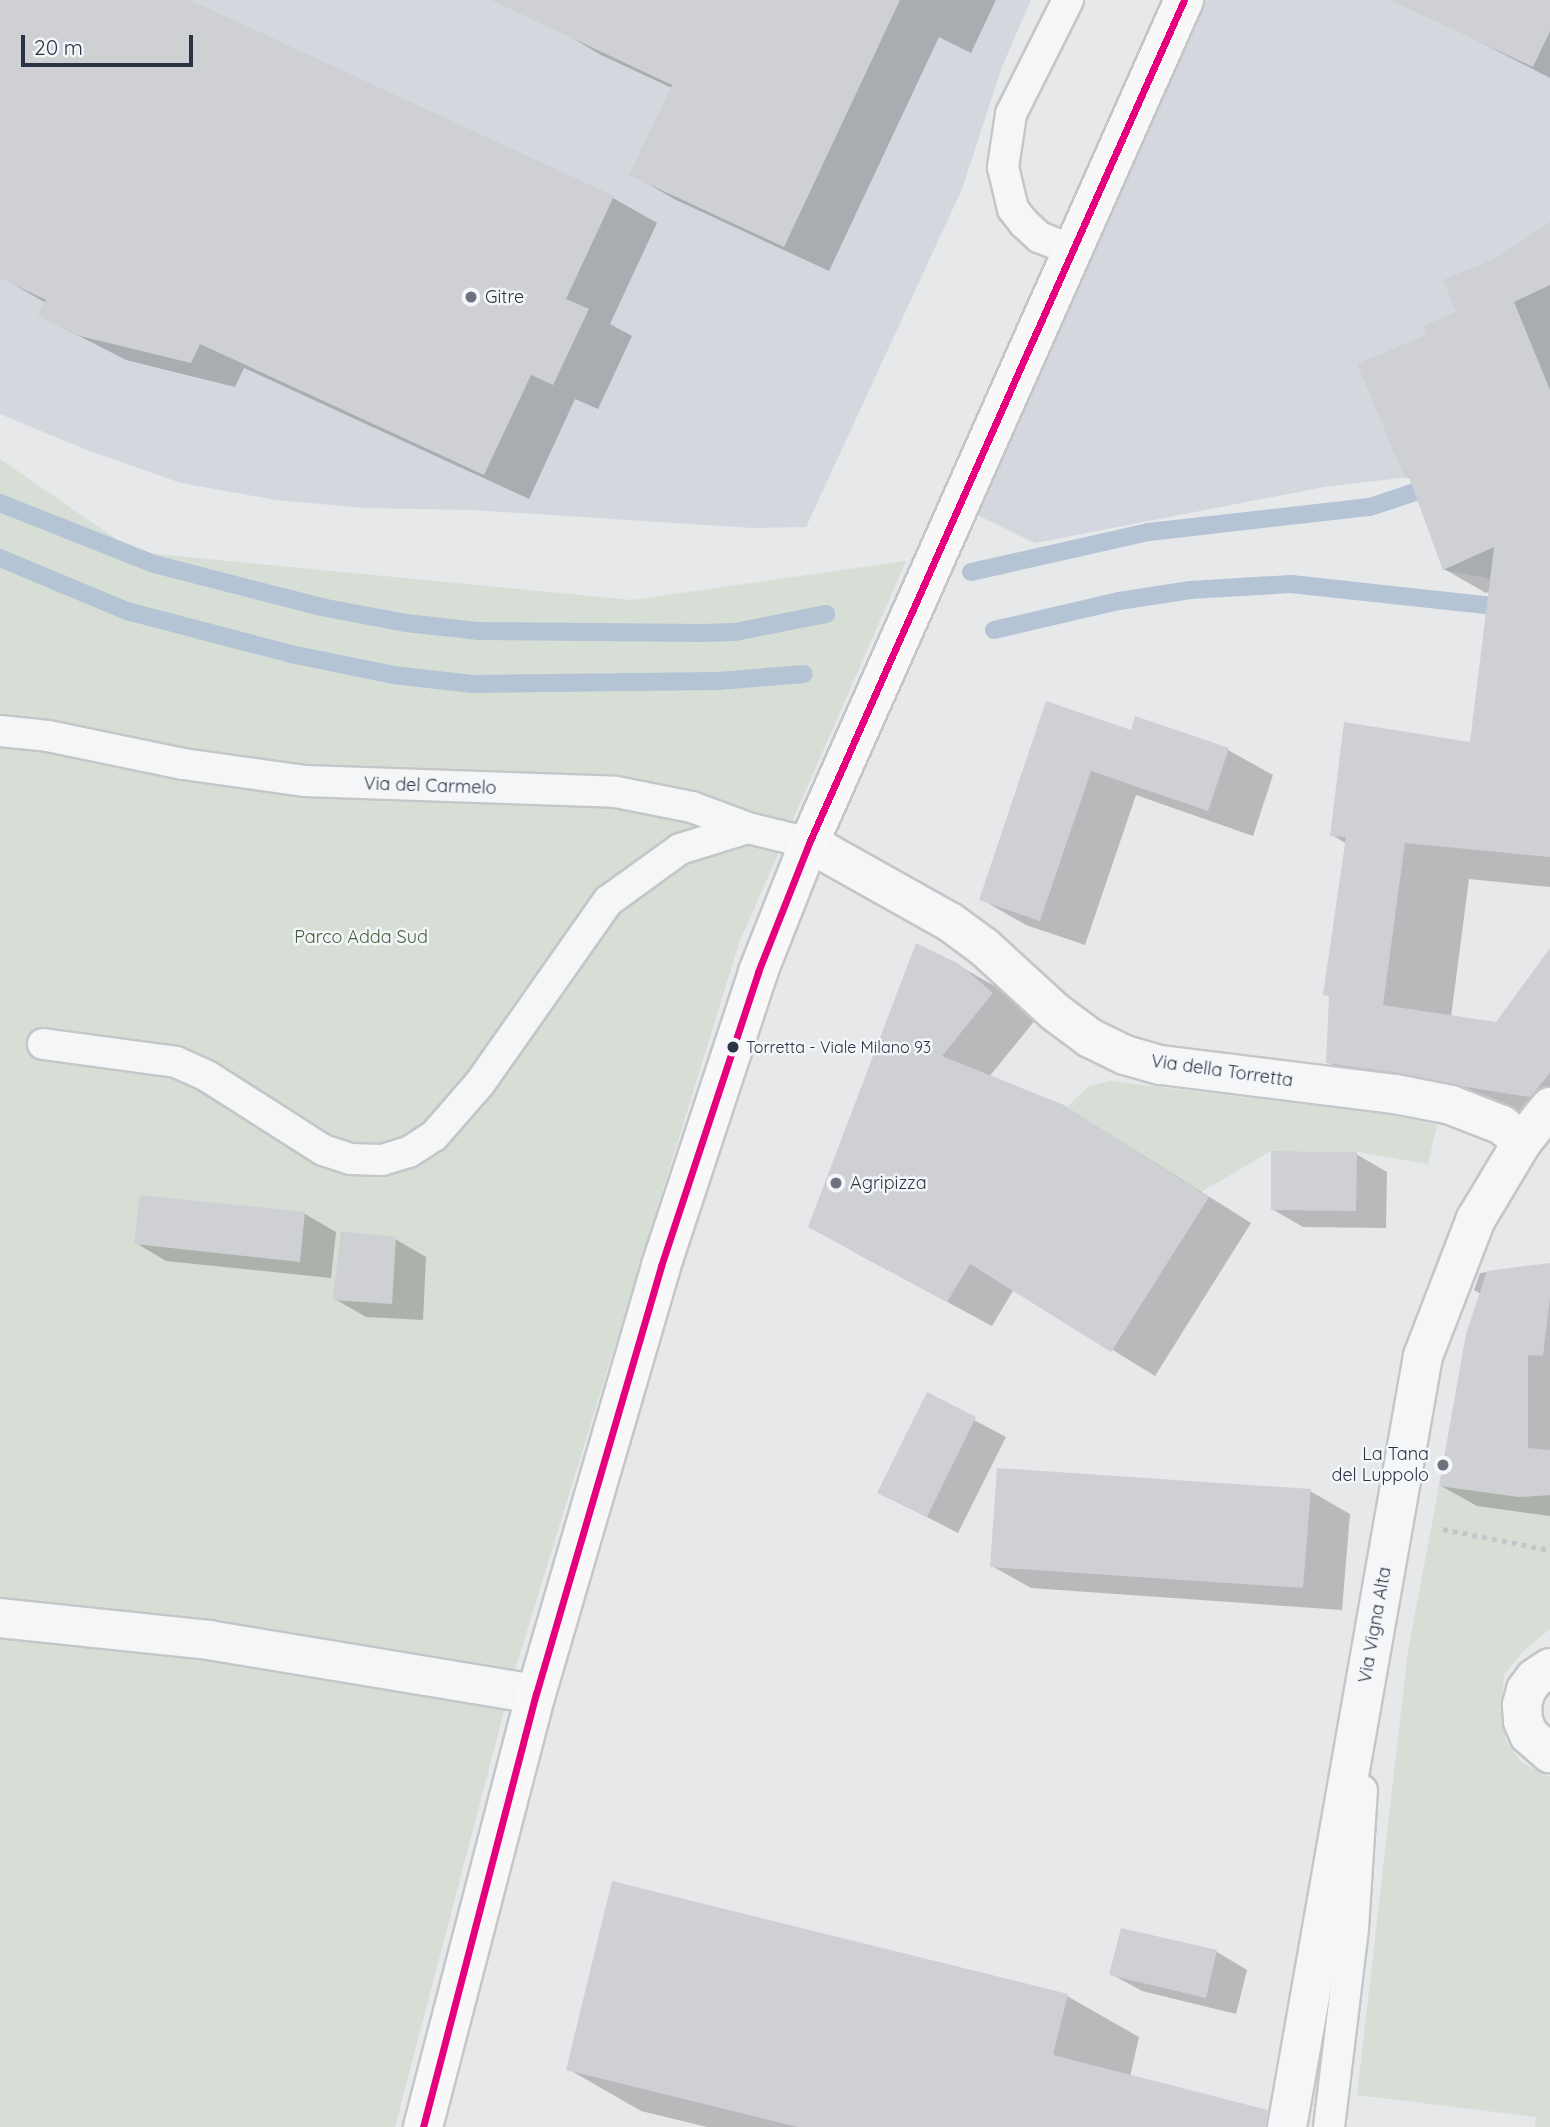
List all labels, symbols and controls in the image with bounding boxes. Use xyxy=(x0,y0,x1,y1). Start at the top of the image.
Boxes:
scale bar xyxy=(24,21,196,65)
text: 20 m xyxy=(34,34,83,60)
place label: Gitre xyxy=(485,286,524,308)
marker: Gitre xyxy=(463,289,479,305)
street label: Via del Carmelo xyxy=(363,773,497,799)
park label: Parco Adda Sud xyxy=(294,926,428,948)
place label: Torretta - Viale Milano 93 xyxy=(746,1037,931,1057)
marker: Torretta - Viale Milano 93 xyxy=(726,1040,740,1054)
street label: Via della Torretta xyxy=(1150,1050,1294,1092)
place label: Agripizza xyxy=(850,1172,927,1194)
marker: Agripizza xyxy=(828,1175,844,1191)
place label: La Tana del Luppolo xyxy=(1332,1444,1429,1486)
marker: La Tana del Luppolo xyxy=(1435,1457,1451,1473)
street label: Via Vigna Alta xyxy=(1354,1565,1396,1685)

